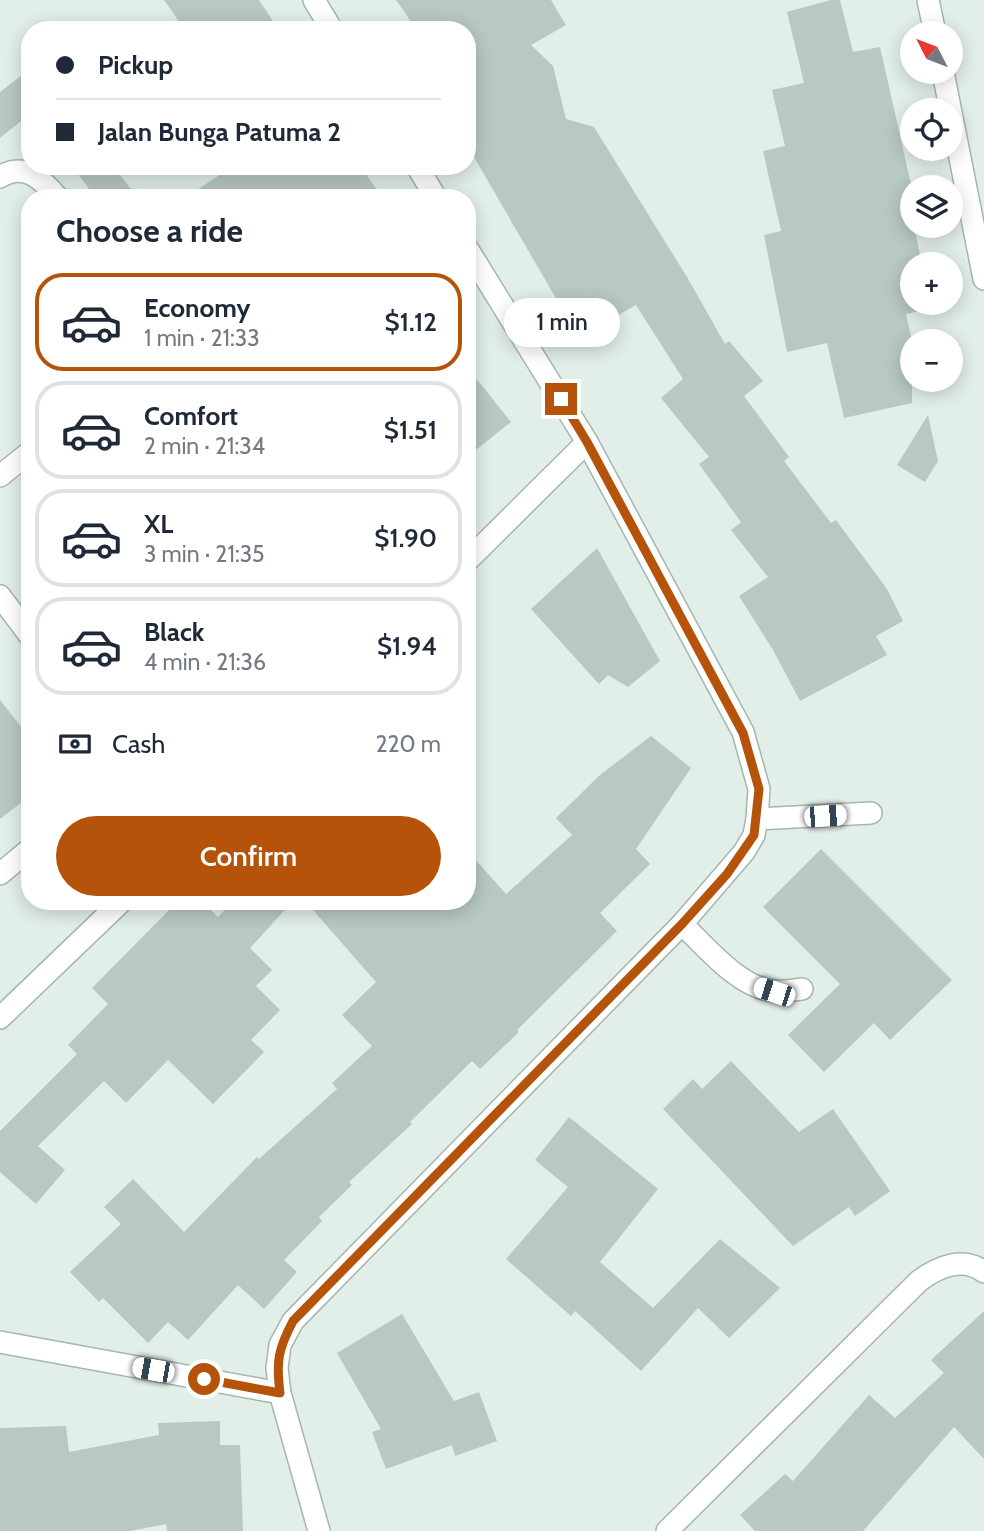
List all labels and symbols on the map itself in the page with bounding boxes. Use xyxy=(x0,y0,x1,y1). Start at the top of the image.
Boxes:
north arrow xyxy=(900,21,962,84)
callout: 1 min xyxy=(503,298,619,346)
route end xyxy=(545,383,577,415)
car xyxy=(804,804,847,828)
car xyxy=(751,976,798,1008)
car xyxy=(131,1356,176,1384)
route start xyxy=(188,1363,220,1395)

